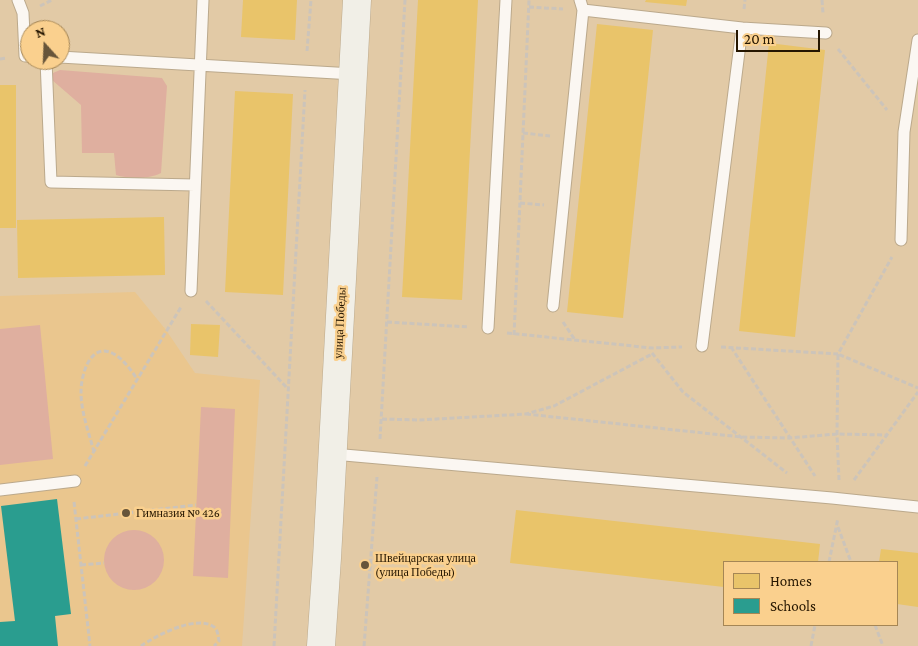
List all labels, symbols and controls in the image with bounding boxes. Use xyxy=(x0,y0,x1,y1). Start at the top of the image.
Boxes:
north arrow xyxy=(20,20,70,70)
scale bar xyxy=(738,20,822,52)
text: N xyxy=(33,23,47,41)
text: 20 m xyxy=(744,31,775,47)
street label: улица Победы xyxy=(331,287,349,359)
place label: Гимназия № 426 xyxy=(136,506,220,520)
marker: Гимназия № 426 xyxy=(120,507,132,519)
place label: Швейцарская улица (улица Победы) xyxy=(375,551,476,579)
marker: Швейцарская улица (улица Победы) xyxy=(359,559,371,571)
legend xyxy=(723,561,898,626)
text: Homes xyxy=(770,573,812,589)
text: Schools xyxy=(770,598,816,614)

